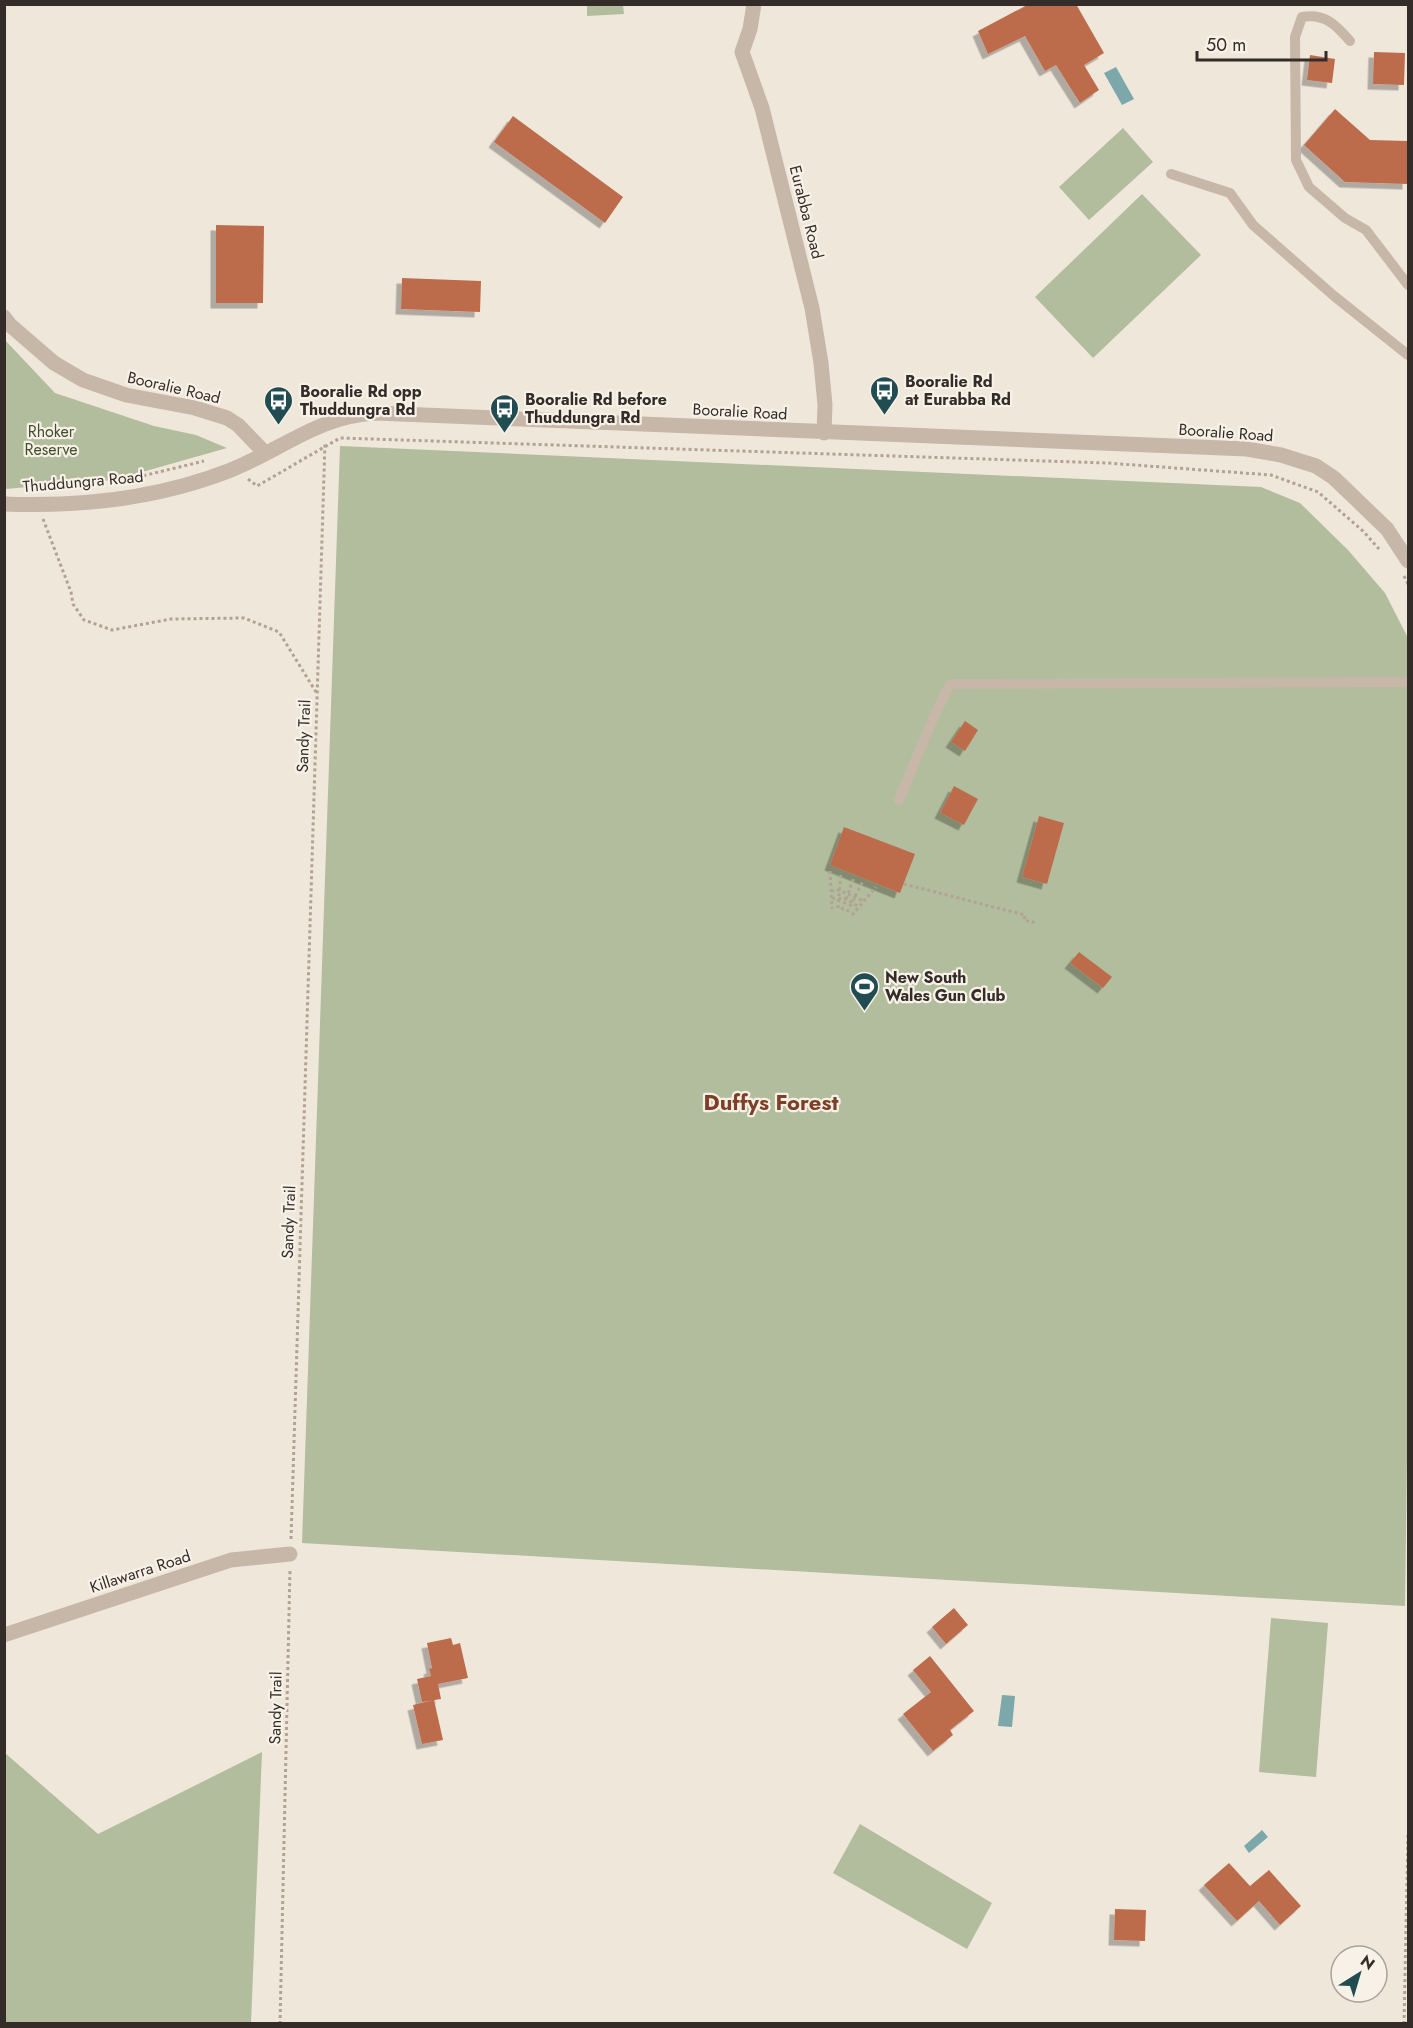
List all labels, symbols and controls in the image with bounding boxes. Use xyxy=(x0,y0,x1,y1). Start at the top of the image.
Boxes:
scale bar xyxy=(1197,24,1326,62)
text: 50 m xyxy=(1206,32,1246,58)
street label: Eurabba Road xyxy=(784,163,829,261)
street label: Booralie Road xyxy=(125,366,223,409)
place label: Booralie Rd at Eurabba Rd xyxy=(905,370,1011,411)
bus stop icon: Booralie Rd at Eurabba Rd xyxy=(868,374,900,416)
place label: Booralie Rd opp Thuddungra Rd xyxy=(300,380,422,421)
bus stop icon: Booralie Rd opp Thuddungra Rd xyxy=(263,384,295,426)
place label: Booralie Rd before Thuddungra Rd xyxy=(525,388,667,429)
bus stop icon: Booralie Rd before Thuddungra Rd xyxy=(488,392,520,434)
street label: Booralie Road xyxy=(692,398,788,425)
street label: Booralie Road xyxy=(1178,418,1274,447)
park label: Rhoker Reserve xyxy=(25,420,77,461)
street label: Thuddungra Road xyxy=(22,465,144,498)
street label: Sandy Trail xyxy=(291,699,316,773)
place label: New South Wales Gun Club xyxy=(885,966,1006,1007)
sports icon: New South Wales Gun Club xyxy=(848,970,880,1012)
district label: Duffys Forest xyxy=(704,1086,838,1118)
street label: Sandy Trail xyxy=(276,1185,301,1259)
street label: Killawarra Road xyxy=(87,1544,194,1599)
street label: Sandy Trail xyxy=(263,1671,288,1745)
north arrow xyxy=(1329,1944,1389,2004)
text: N xyxy=(1356,1949,1380,1975)

